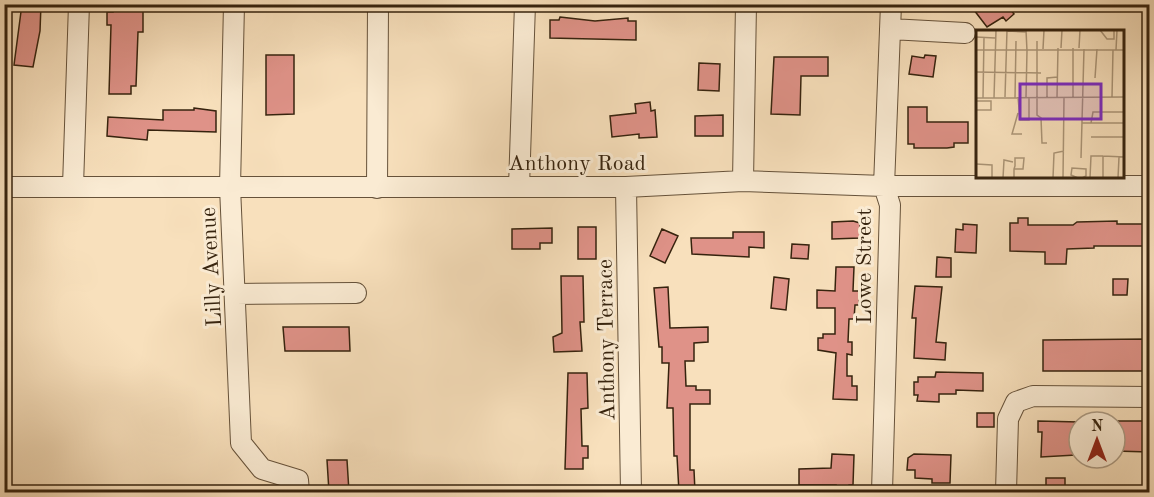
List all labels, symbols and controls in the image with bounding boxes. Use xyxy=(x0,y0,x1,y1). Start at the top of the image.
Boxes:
inset map xyxy=(976,30,1124,178)
street label: Anthony Road xyxy=(508,153,646,175)
street label: Lilly Avenue xyxy=(198,206,226,328)
street label: Lowe Street xyxy=(854,208,876,324)
street label: Anthony Terrace xyxy=(595,259,619,421)
north arrow xyxy=(1067,410,1127,470)
text: N xyxy=(1091,419,1104,435)

